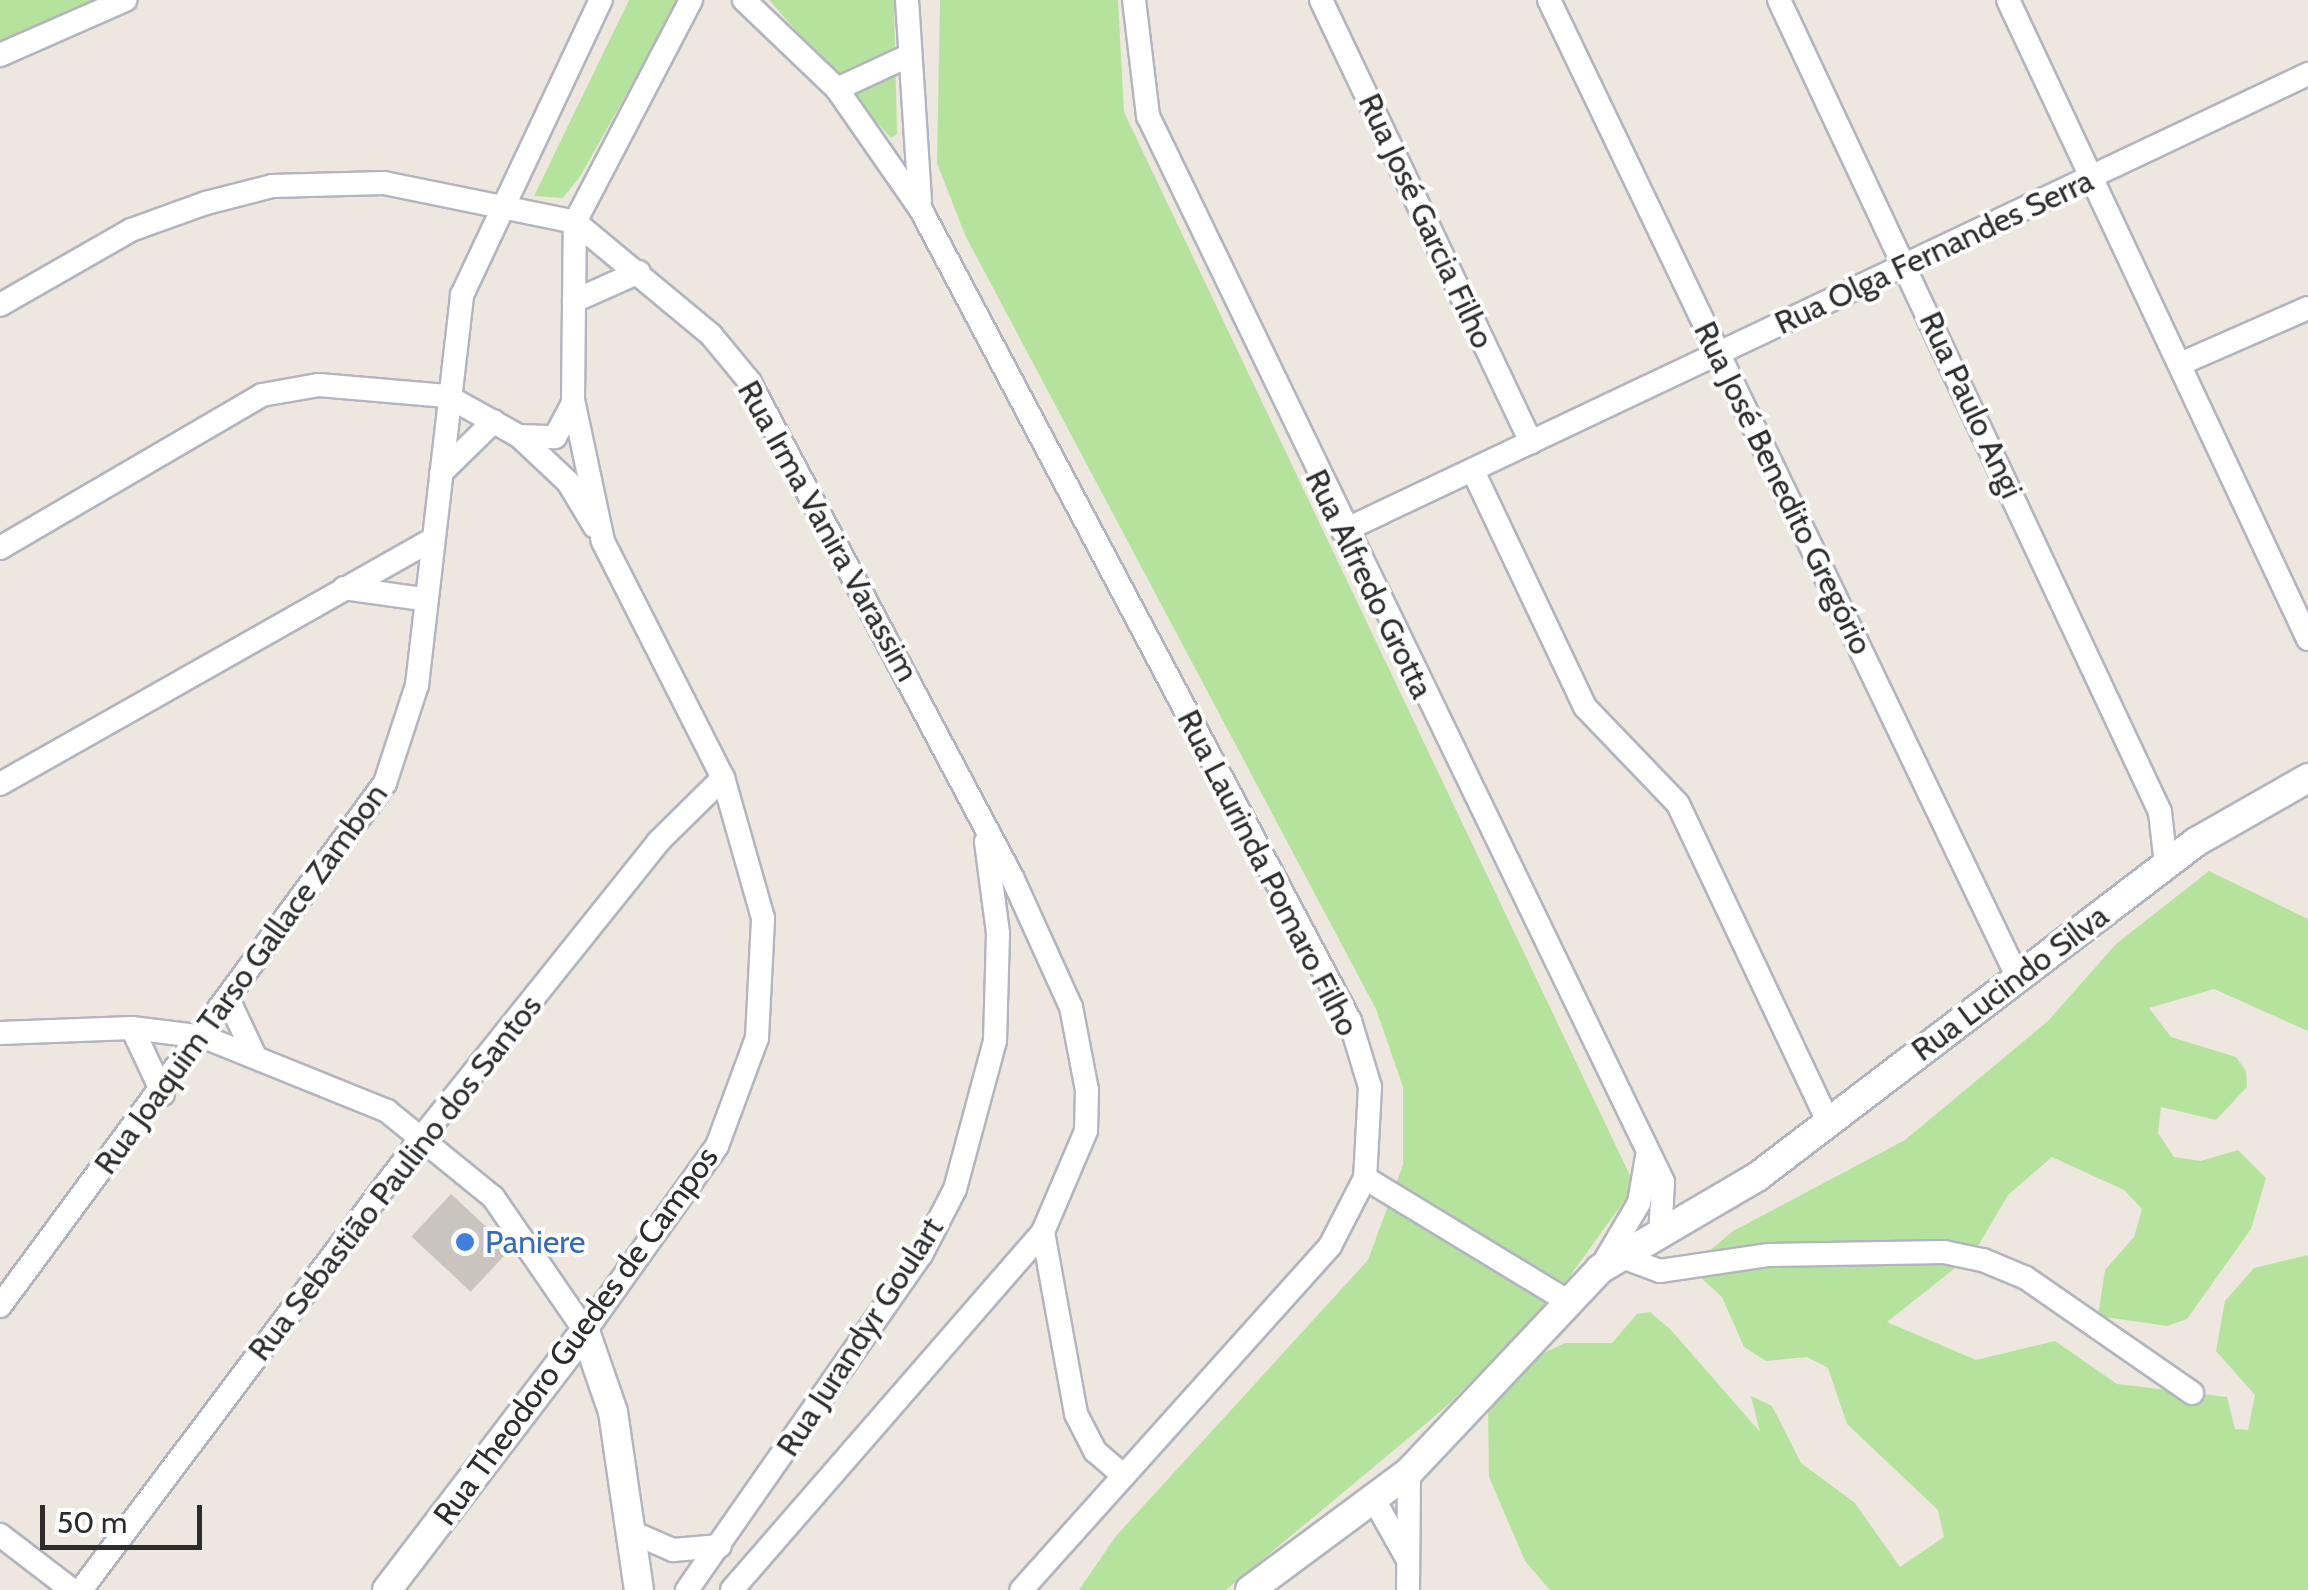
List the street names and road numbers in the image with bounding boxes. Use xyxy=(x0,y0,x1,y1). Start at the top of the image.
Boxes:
street label: Rua José Garcia Filho xyxy=(1350,88,1502,354)
street label: Rua Olga Fernandes Serra xyxy=(1769,161,2099,343)
street label: Rua Paulo Angi xyxy=(1911,306,2031,504)
street label: Rua José Benedito Gregório xyxy=(1686,315,1880,661)
street label: Rua Irma Vanira Varassim xyxy=(729,374,927,688)
street label: Rua Alfredo Grotta xyxy=(1297,463,1441,705)
street label: Rua Laurinda Pomaro Filho xyxy=(1169,704,1367,1042)
street label: Rua Joaquim Tarso Gallace Zambon xyxy=(86,776,396,1182)
street label: Rua Lucindo Silva xyxy=(1904,897,2116,1069)
street label: Rua Sebastião Paulino dos Santos xyxy=(240,988,550,1368)
street label: Rua Theodoro Guedes de Campos xyxy=(426,1139,726,1533)
street label: Rua Jurandyr Goulart xyxy=(769,1211,951,1463)

